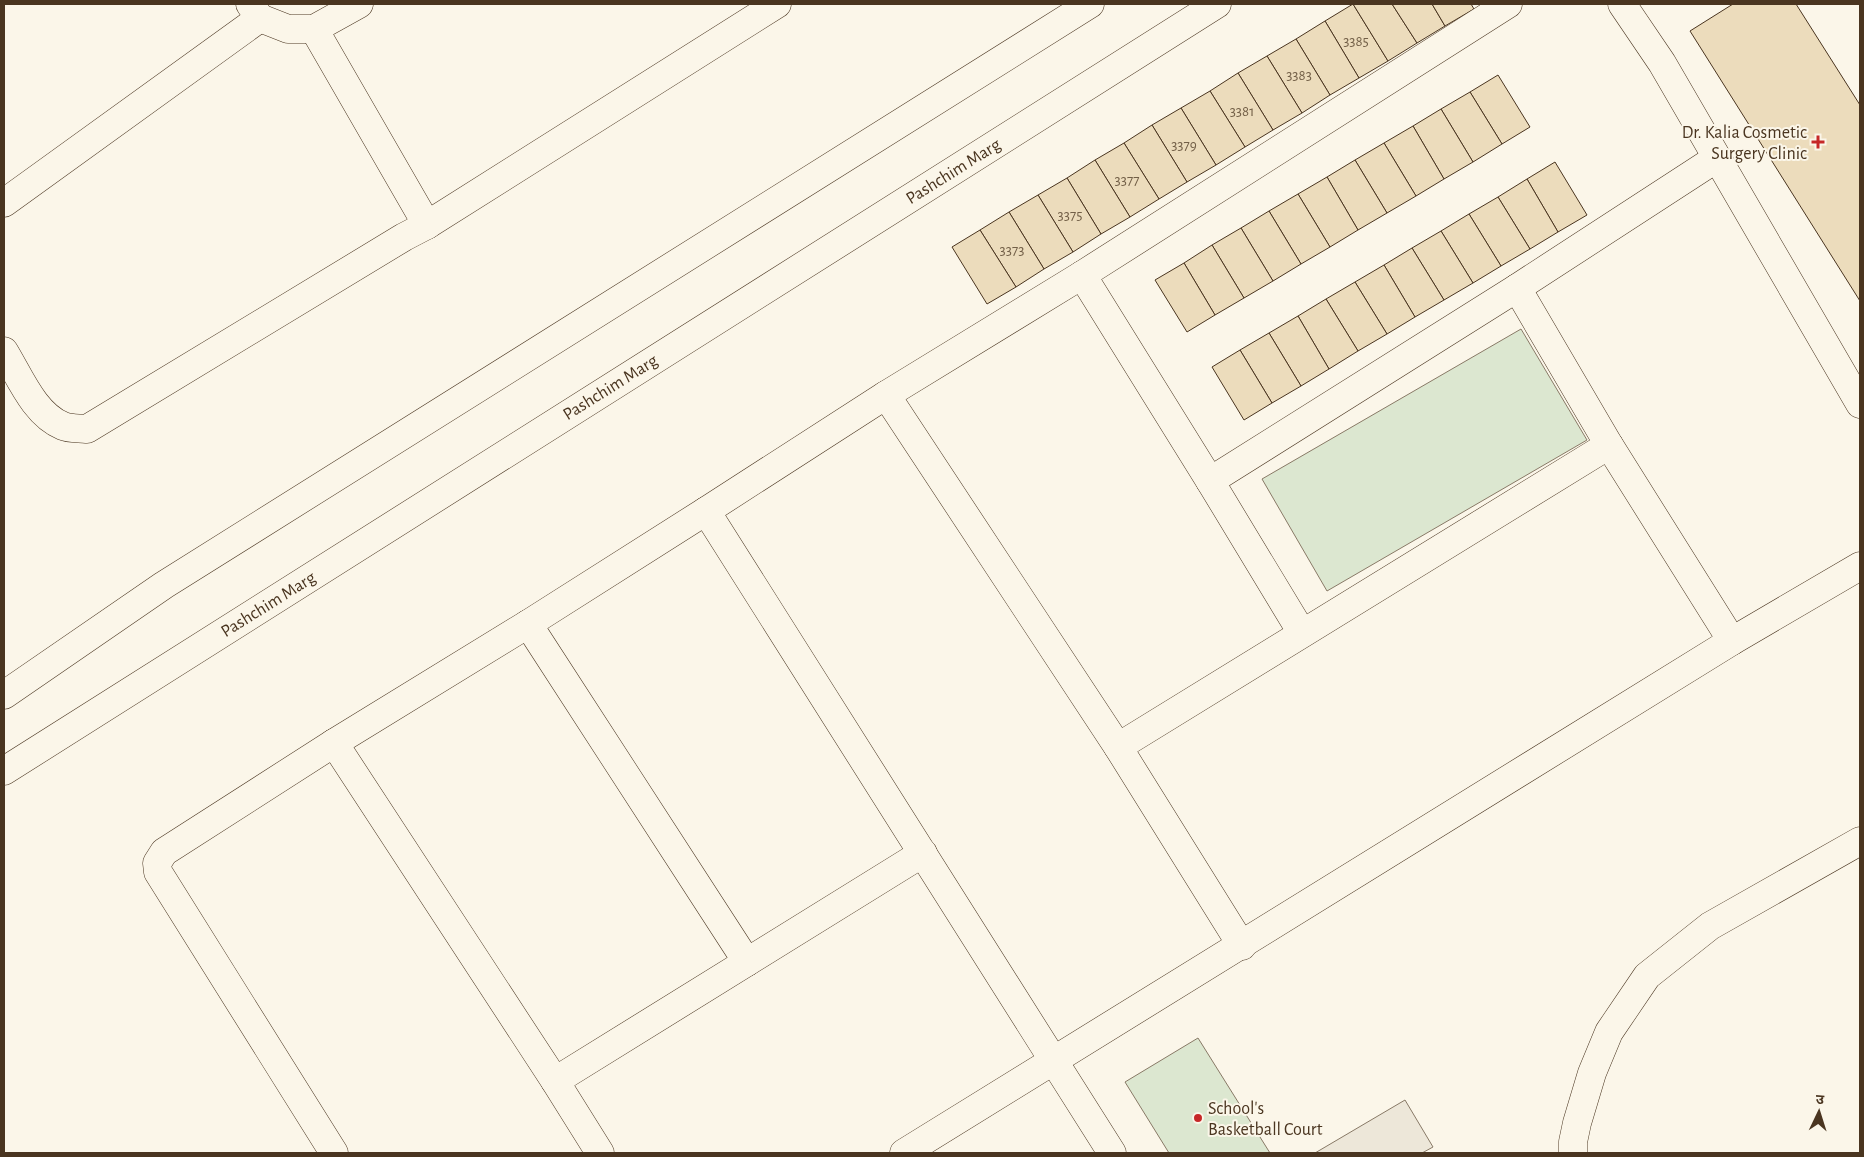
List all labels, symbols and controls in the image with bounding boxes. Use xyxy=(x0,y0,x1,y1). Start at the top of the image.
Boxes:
house number: 3385 xyxy=(1343,34,1369,49)
house number: 3383 xyxy=(1286,68,1312,83)
house number: 3381 xyxy=(1230,104,1254,119)
place label: Dr. Kalia Cosmetic Surgery Clinic xyxy=(1682,124,1807,163)
street label: Pashchim Marg xyxy=(903,135,1004,208)
marker: Dr. Kalia Cosmetic Surgery Clinic xyxy=(1811,135,1825,149)
house number: 3379 xyxy=(1171,138,1197,153)
house number: 3377 xyxy=(1115,173,1139,188)
house number: 3375 xyxy=(1058,208,1082,223)
house number: 3373 xyxy=(1000,243,1024,258)
street label: Pashchim Marg xyxy=(560,351,661,424)
street label: Pashchim Marg xyxy=(218,568,319,641)
north arrow xyxy=(1794,1087,1844,1137)
text: उ xyxy=(1815,1093,1825,1107)
place label: School's Basketball Court xyxy=(1208,1100,1323,1139)
marker: School's Basketball Court xyxy=(1192,1112,1204,1124)

